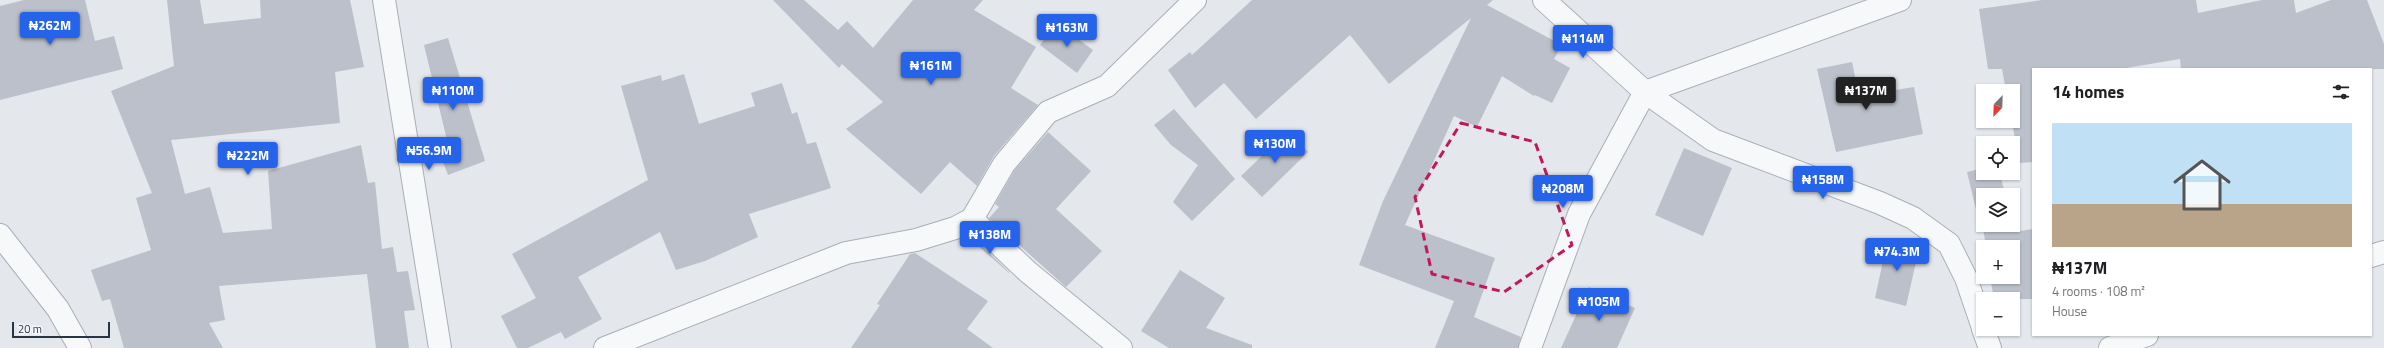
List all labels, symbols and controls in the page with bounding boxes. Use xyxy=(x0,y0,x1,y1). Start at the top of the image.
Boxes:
pin: ₦262M xyxy=(22,12,78,46)
pin: ₦163M xyxy=(1039,14,1095,48)
text: ₦262M xyxy=(29,15,71,35)
text: ₦163M xyxy=(1046,17,1088,37)
pin: ₦114M xyxy=(1555,25,1611,59)
text: ₦114M xyxy=(1562,28,1604,48)
pin: ₦161M xyxy=(903,52,959,86)
text: ₦161M xyxy=(910,55,952,75)
pin: ₦110M xyxy=(425,77,481,111)
pin: ₦137M xyxy=(1838,77,1894,111)
text: 14 homes xyxy=(2052,79,2124,105)
text: ₦110M xyxy=(432,80,474,100)
text: ₦137M xyxy=(1845,80,1887,100)
icon: filters xyxy=(2330,81,2352,103)
north arrow xyxy=(1976,84,2020,128)
map controls xyxy=(1976,84,2020,336)
pin: ₦130M xyxy=(1247,130,1303,164)
text: ₦130M xyxy=(1254,133,1296,153)
button: locate xyxy=(1976,136,2020,180)
pin: ₦56.9M xyxy=(396,137,462,171)
text: ₦56.9M xyxy=(406,140,452,160)
pin: ₦222M xyxy=(220,142,276,176)
text: ₦222M xyxy=(227,145,269,165)
icon: home xyxy=(2166,149,2238,221)
pin: ₦158M xyxy=(1795,166,1851,200)
text: ₦158M xyxy=(1802,169,1844,189)
pin: ₦208M xyxy=(1535,175,1591,209)
text: ₦208M xyxy=(1542,178,1584,198)
button: layers xyxy=(1976,188,2020,232)
pin: ₦138M xyxy=(962,221,1018,255)
text: ₦138M xyxy=(969,224,1011,244)
pin: ₦74.3M xyxy=(1864,238,1930,272)
button: + xyxy=(1976,240,2020,284)
text: ₦74.3M xyxy=(1874,241,1920,261)
text: ₦137M xyxy=(2052,255,2107,281)
text: 4 rooms · 108 m² xyxy=(2052,281,2145,301)
pin: ₦105M xyxy=(1571,288,1627,322)
text: ₦105M xyxy=(1578,291,1620,311)
button: − xyxy=(1976,292,2020,336)
text: House xyxy=(2052,301,2087,321)
scale bar xyxy=(12,320,110,339)
text: 20 m xyxy=(18,321,42,337)

